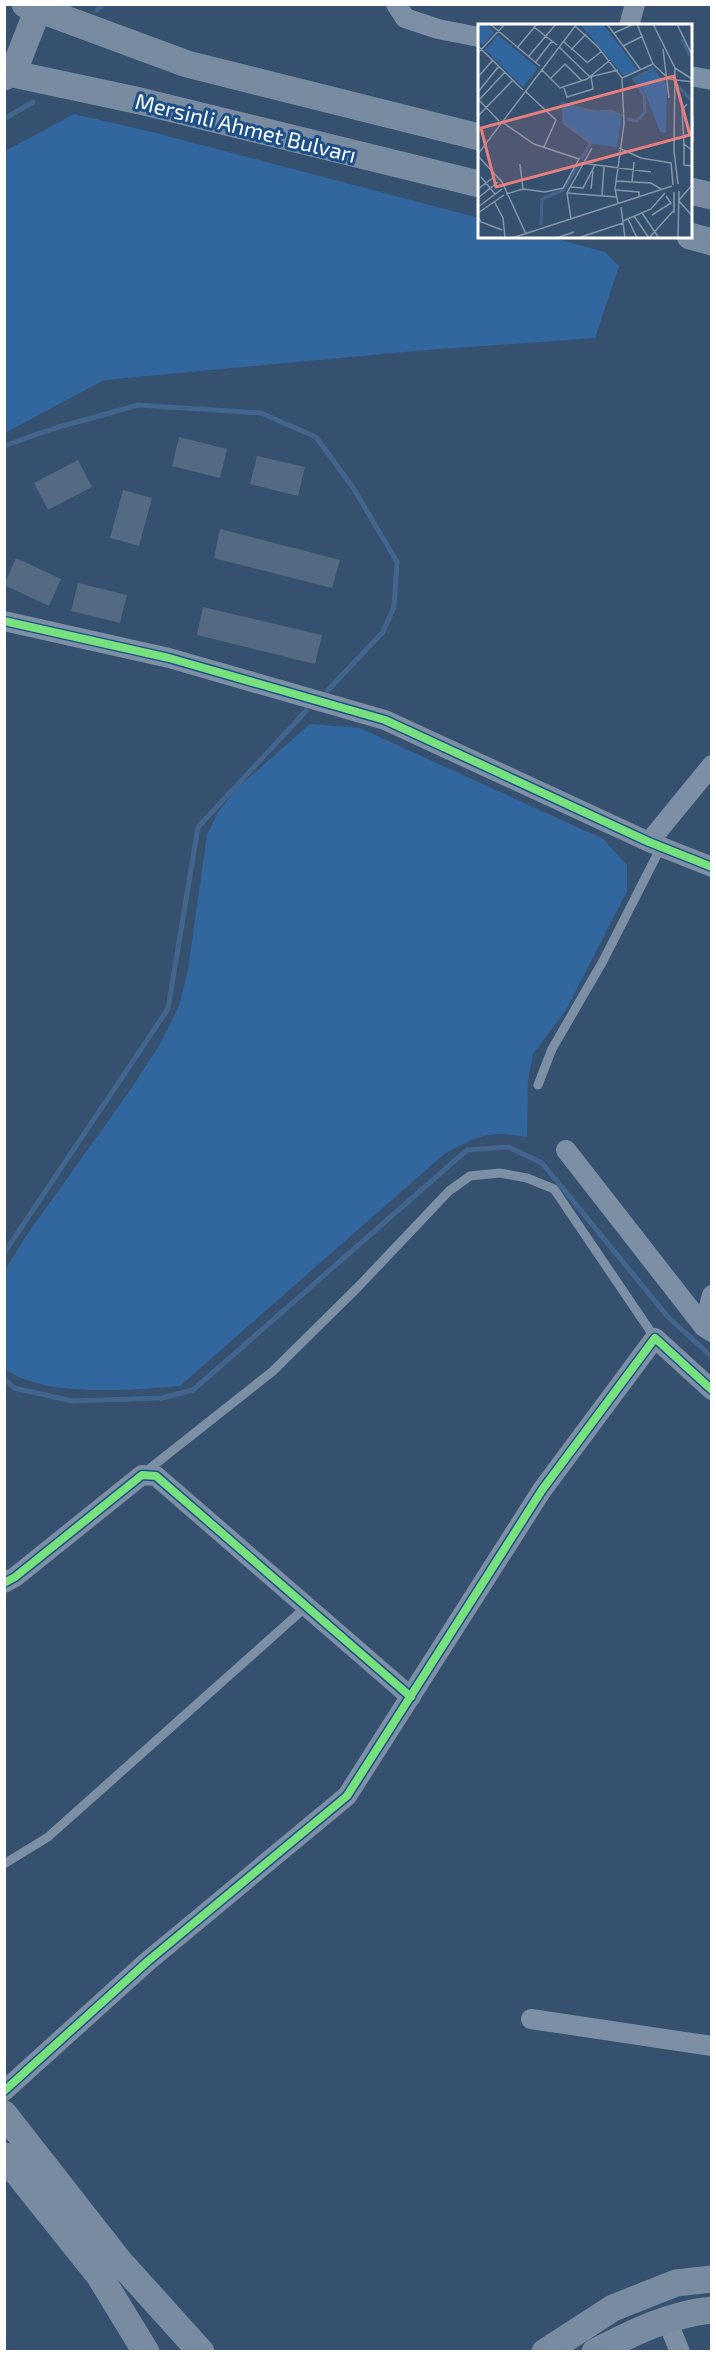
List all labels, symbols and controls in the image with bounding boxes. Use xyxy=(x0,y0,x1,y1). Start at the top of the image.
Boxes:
inset map xyxy=(478,24,692,238)
street label: Mersinli Ahmet Bulvarı xyxy=(133,87,359,167)

